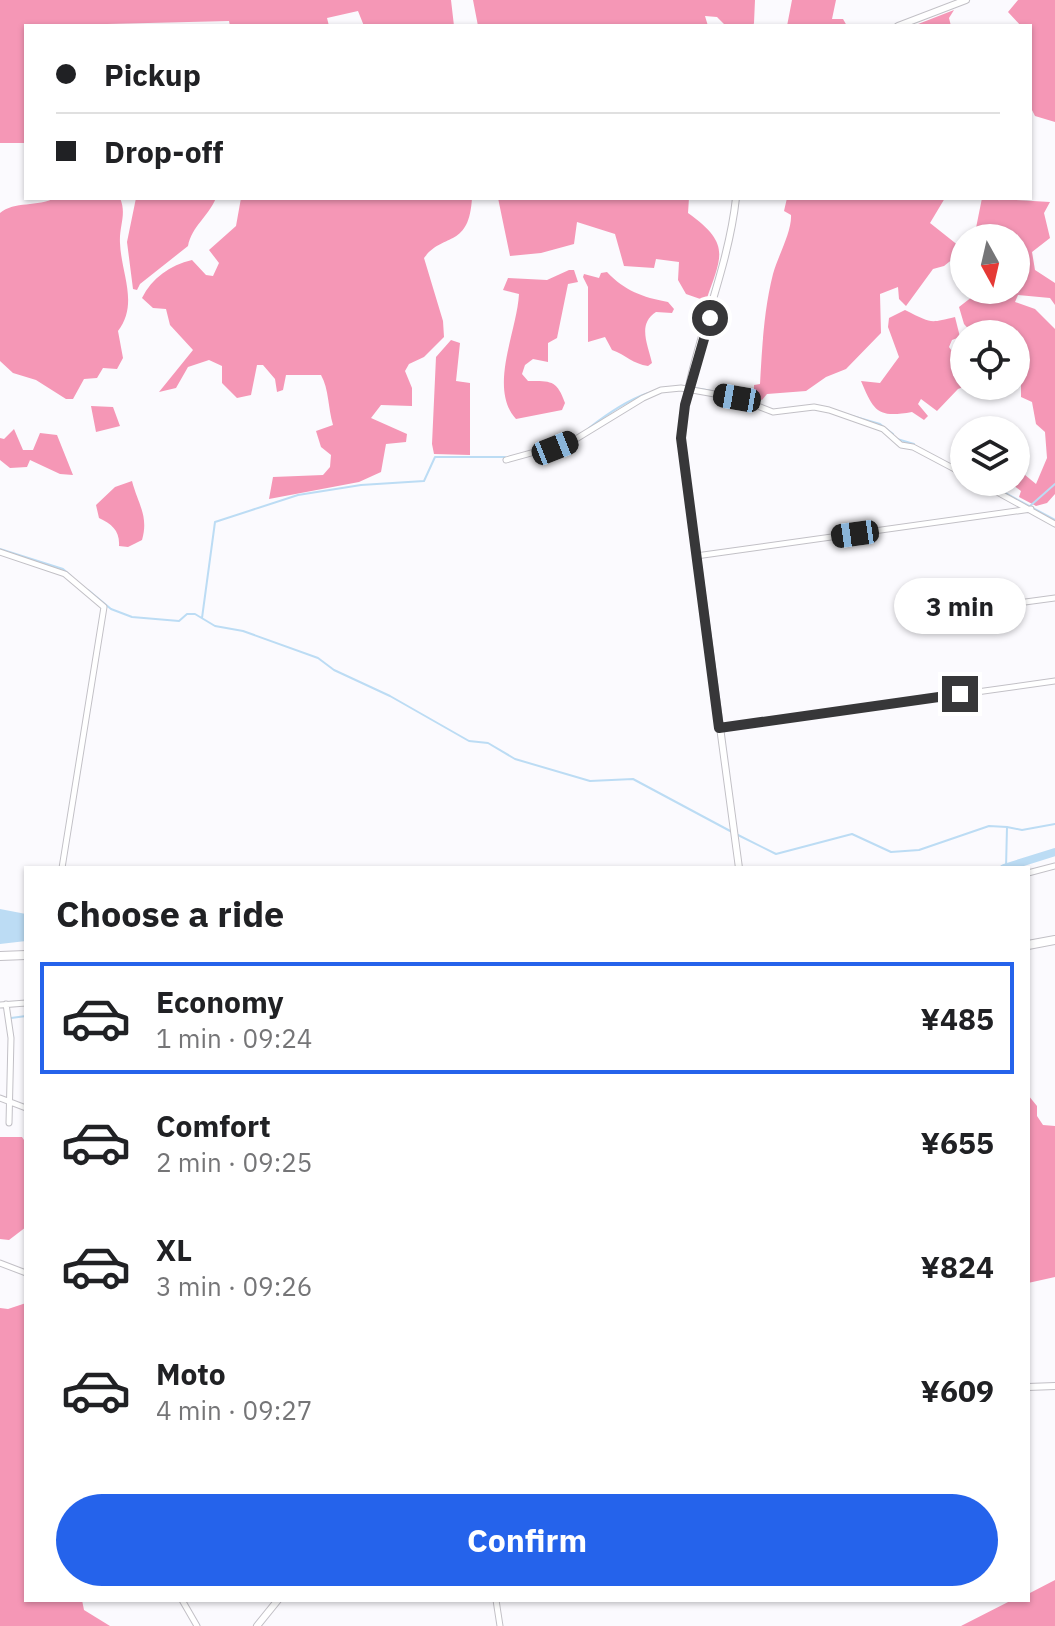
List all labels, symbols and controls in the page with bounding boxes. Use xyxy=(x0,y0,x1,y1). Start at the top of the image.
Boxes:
text: Pickup xyxy=(104,55,201,94)
text: Drop-off xyxy=(104,132,223,171)
north arrow xyxy=(950,224,1030,304)
map controls xyxy=(950,224,1030,496)
route start xyxy=(692,300,728,336)
button: locate xyxy=(950,320,1030,400)
car xyxy=(711,382,763,414)
button: layers xyxy=(950,416,1030,496)
car xyxy=(528,428,582,468)
car xyxy=(830,519,880,549)
callout: 3 min xyxy=(894,578,1026,634)
text: 3 min xyxy=(926,589,994,623)
route end xyxy=(942,676,978,712)
text: Choose a ride xyxy=(56,890,284,937)
icon: car xyxy=(60,982,132,1054)
text: Economy xyxy=(156,982,284,1021)
text: ¥485 xyxy=(921,999,994,1038)
text: 1 min · 09:24 xyxy=(156,1021,312,1055)
icon: car xyxy=(60,1106,132,1178)
text: Comfort xyxy=(156,1106,271,1145)
text: ¥655 xyxy=(921,1123,994,1162)
text: 2 min · 09:25 xyxy=(156,1145,312,1179)
icon: car xyxy=(60,1230,132,1302)
text: XL xyxy=(156,1230,192,1269)
text: ¥824 xyxy=(921,1247,994,1286)
text: 3 min · 09:26 xyxy=(156,1269,312,1303)
icon: car xyxy=(60,1354,132,1426)
text: Moto xyxy=(156,1354,226,1393)
text: ¥609 xyxy=(921,1371,994,1410)
text: 4 min · 09:27 xyxy=(156,1393,312,1427)
button: Confirm xyxy=(56,1494,998,1586)

